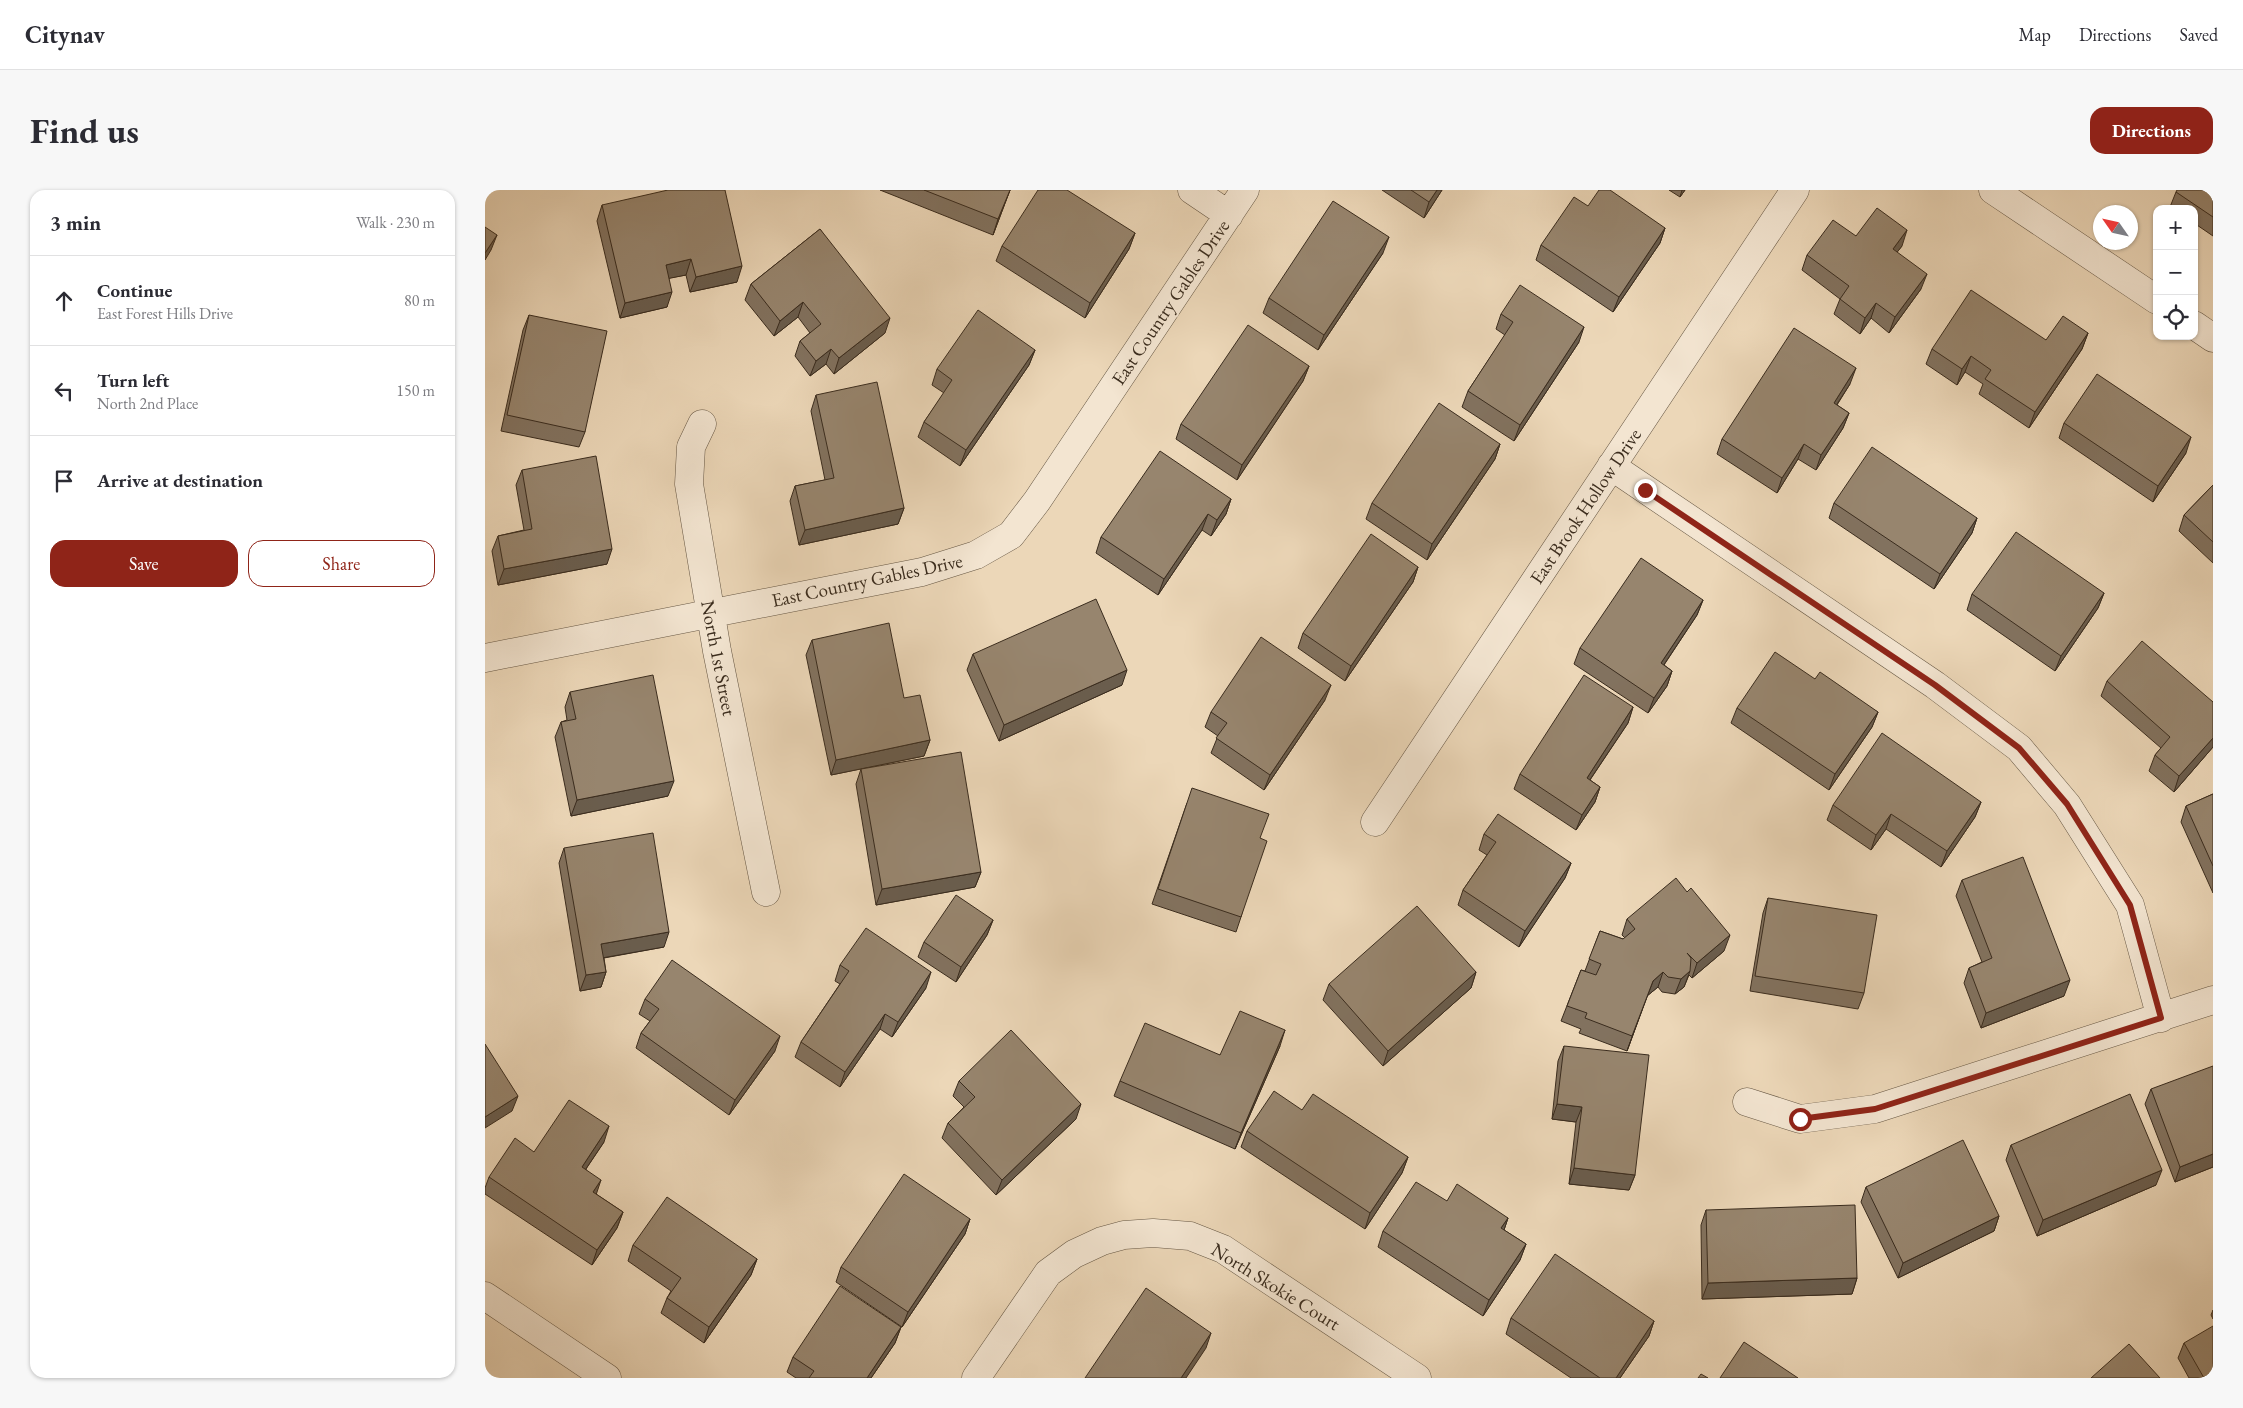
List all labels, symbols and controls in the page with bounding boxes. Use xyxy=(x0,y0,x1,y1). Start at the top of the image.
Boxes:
text: Citynav xyxy=(25,19,105,50)
text: Map xyxy=(2019,23,2051,46)
text: Directions xyxy=(2079,23,2151,46)
text: Saved xyxy=(2179,23,2218,46)
button: Directions xyxy=(2090,107,2213,154)
text: Find us xyxy=(30,108,139,153)
north arrow xyxy=(2093,205,2138,250)
map controls xyxy=(2153,205,2198,340)
button: + xyxy=(2153,205,2198,250)
text: 3 min xyxy=(50,209,101,236)
text: Walk · 230 m xyxy=(356,212,435,233)
street label: East Country Gables Drive xyxy=(1106,215,1235,390)
button: − xyxy=(2153,250,2198,295)
text: Continue xyxy=(97,278,172,303)
icon: ahead xyxy=(50,287,78,315)
text: 80 m xyxy=(404,290,435,311)
button: locate xyxy=(2153,295,2198,340)
text: East Forest Hills Drive xyxy=(97,303,233,324)
text: Turn left xyxy=(97,368,169,393)
icon: left xyxy=(50,377,78,405)
text: 150 m xyxy=(396,380,435,401)
text: North 2nd Place xyxy=(97,393,198,414)
street label: East Brook Hollow Drive xyxy=(1524,424,1647,589)
icon: arrive xyxy=(50,467,78,495)
text: Arrive at destination xyxy=(97,468,263,493)
route end xyxy=(1634,479,1657,502)
button: Save xyxy=(50,540,238,587)
button: Share xyxy=(248,540,435,587)
street label: East Country Gables Drive xyxy=(769,548,965,613)
street label: North 1st Street xyxy=(695,598,742,718)
route start xyxy=(1789,1108,1812,1131)
street label: North Skokie Court xyxy=(1207,1237,1345,1336)

